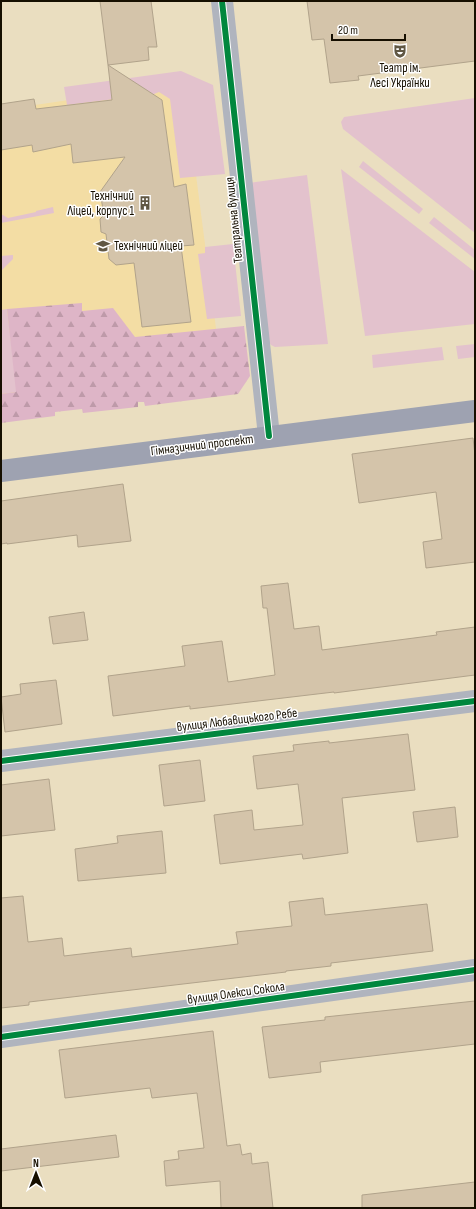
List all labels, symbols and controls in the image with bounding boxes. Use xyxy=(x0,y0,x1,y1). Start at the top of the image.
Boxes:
scale bar xyxy=(332,16,405,42)
text: 20 m xyxy=(338,23,358,38)
theatre icon: Театр ім. Лесі Українки xyxy=(392,43,408,59)
place label: Театр ім. Лесі Українки xyxy=(369,60,430,91)
street label: Театральна вулиця xyxy=(222,176,246,264)
place label: Технічний Ліцей, корпус 1 xyxy=(67,188,134,219)
building icon: Технічний Ліцей, корпус 1 xyxy=(137,195,153,211)
school or university icon: Технічний ліцей xyxy=(95,238,111,254)
place label: Технічний ліцей xyxy=(114,238,183,254)
street label: Гімназичний проспект xyxy=(150,431,254,459)
street label: вулиця Любавицького Ребе xyxy=(176,705,298,735)
street label: вулиця Олекси Сокола xyxy=(186,978,286,1008)
north arrow xyxy=(16,1153,56,1193)
text: N xyxy=(33,1157,39,1170)

